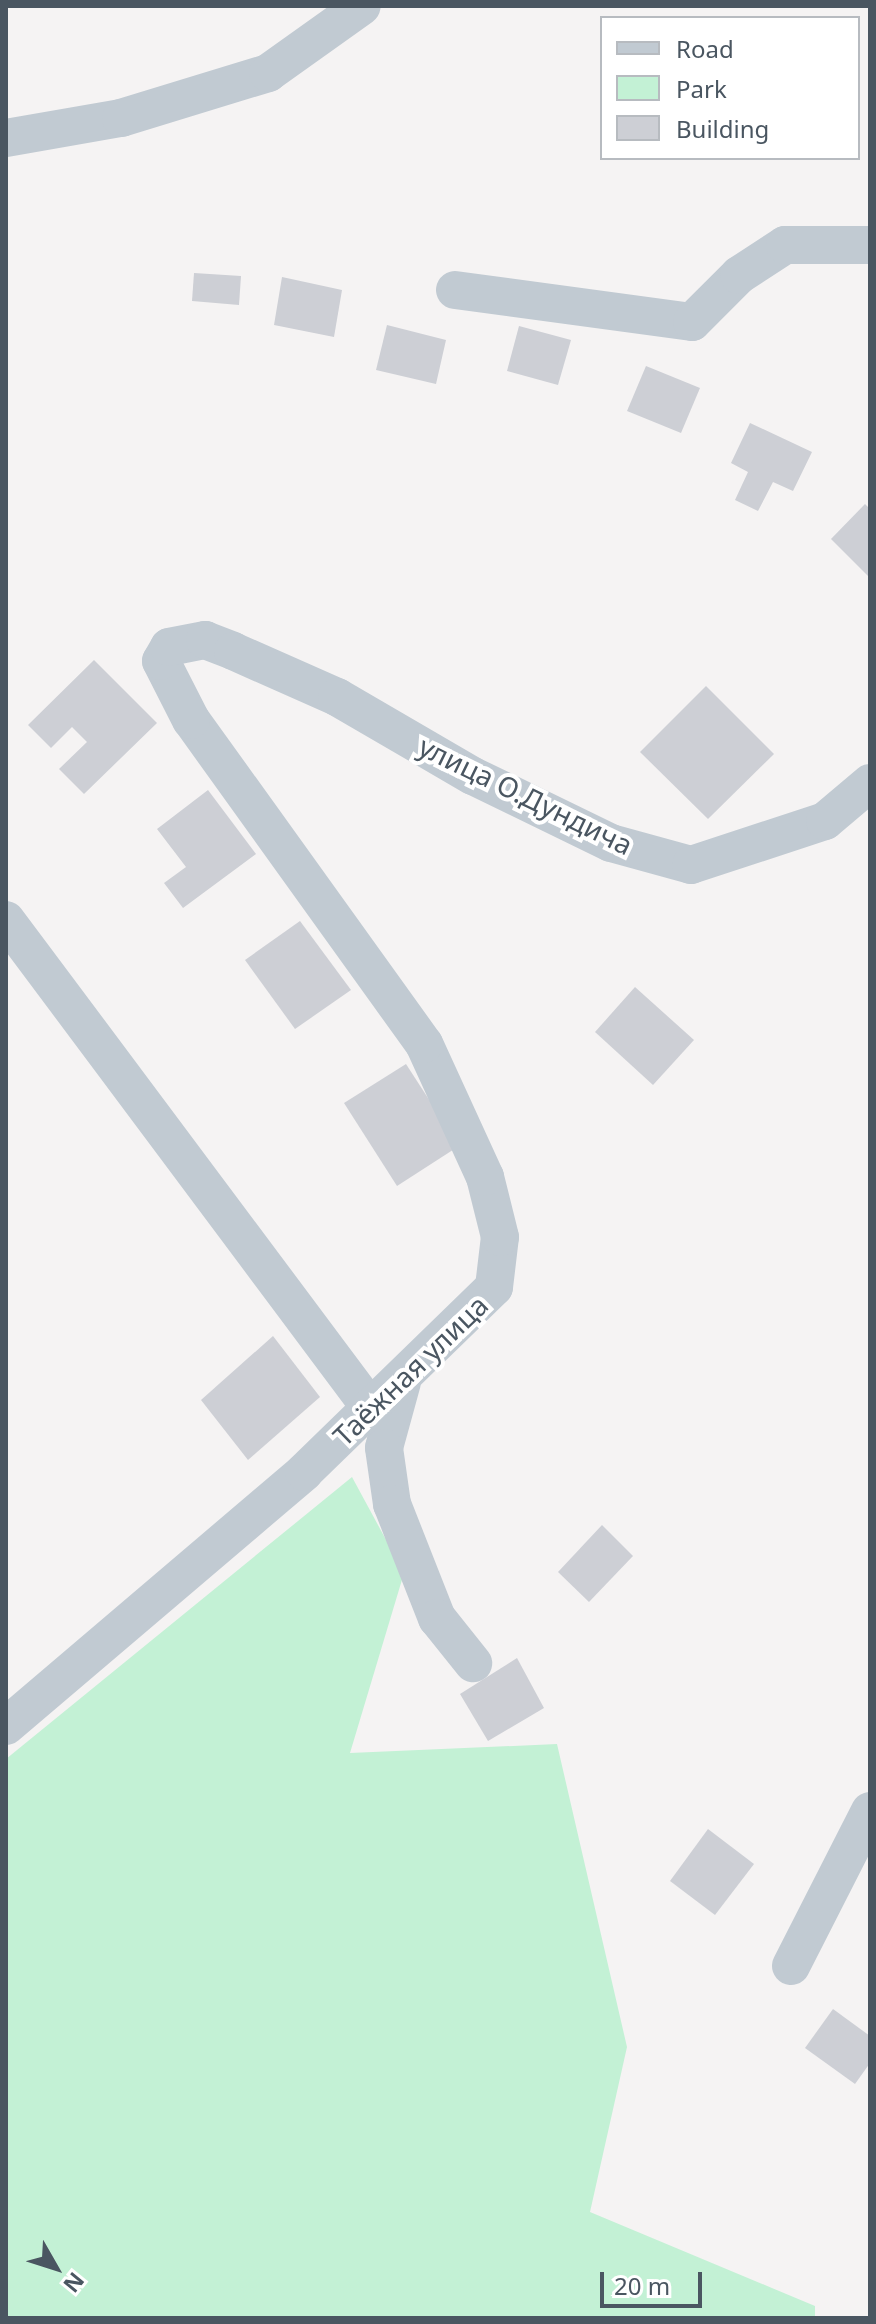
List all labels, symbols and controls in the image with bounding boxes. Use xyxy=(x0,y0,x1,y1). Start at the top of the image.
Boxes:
legend xyxy=(600,16,860,160)
text: Road xyxy=(676,32,734,65)
text: Park xyxy=(676,72,727,105)
text: Building xyxy=(676,112,769,145)
street label: улица О.Дундича xyxy=(414,729,638,861)
street label: Таёжная улица xyxy=(326,1288,494,1452)
north arrow xyxy=(16,2228,96,2308)
scale bar xyxy=(604,2256,706,2306)
text: N xyxy=(57,2267,92,2299)
text: 20 m xyxy=(614,2269,670,2302)

